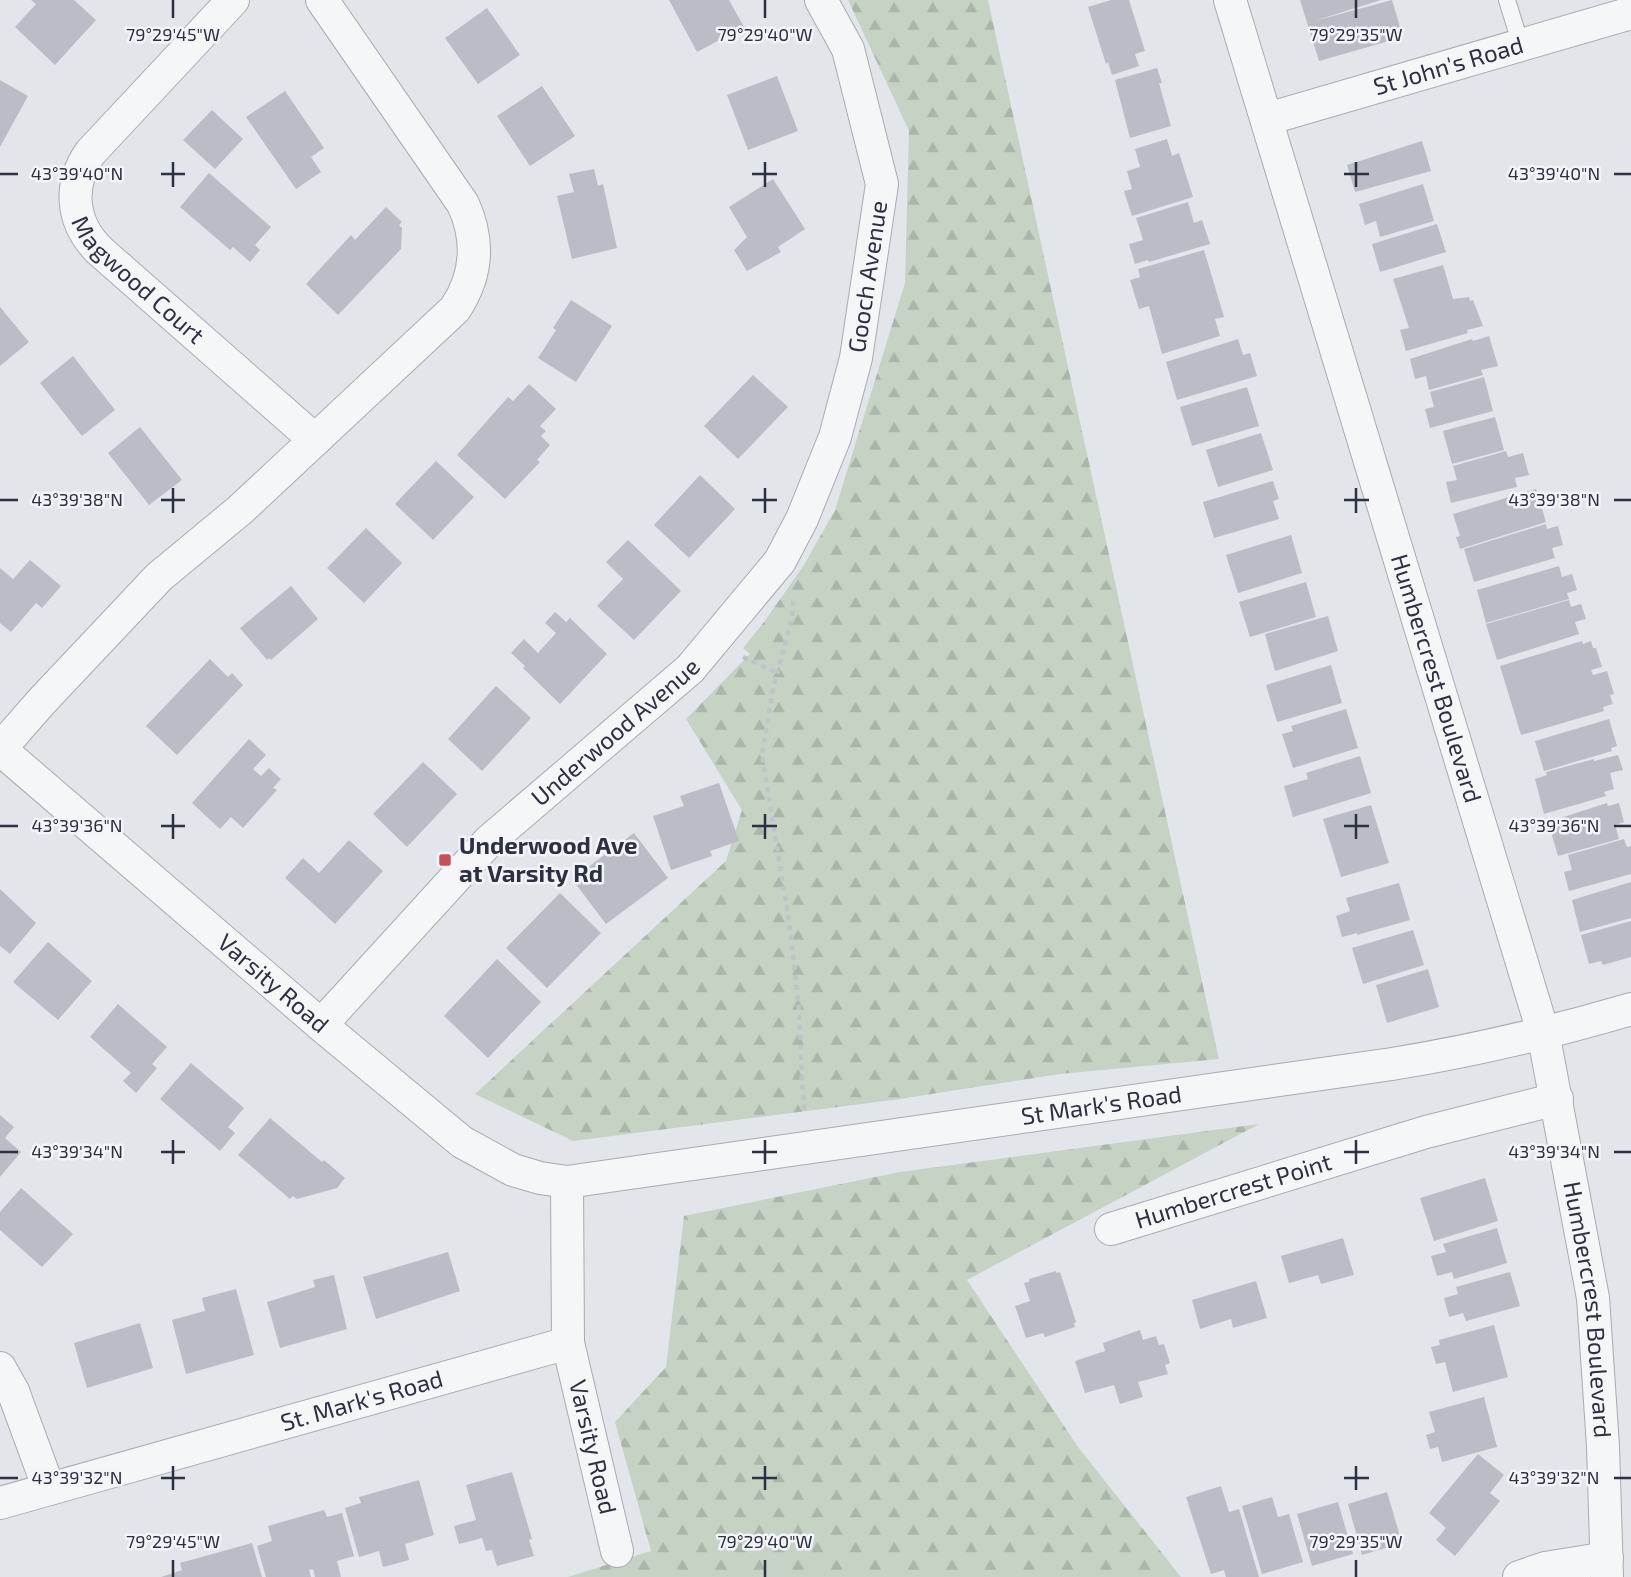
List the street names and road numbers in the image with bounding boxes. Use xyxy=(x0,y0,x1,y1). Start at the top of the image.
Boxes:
street label: St John's Road xyxy=(1370,29,1526,100)
street label: Gooch Avenue xyxy=(841,199,892,354)
street label: Magwood Court xyxy=(66,211,211,349)
street label: Humbercrest Boulevard xyxy=(1386,550,1489,806)
street label: Underwood Avenue xyxy=(525,652,705,811)
street label: Varsity Road xyxy=(213,927,335,1038)
street label: St Mark's Road xyxy=(1019,1078,1183,1130)
street label: Humbercrest Point xyxy=(1131,1146,1335,1234)
street label: Humbercrest Boulevard xyxy=(1558,1179,1618,1439)
street label: St. Mark's Road xyxy=(277,1363,446,1436)
street label: Varsity Road xyxy=(564,1377,624,1517)

